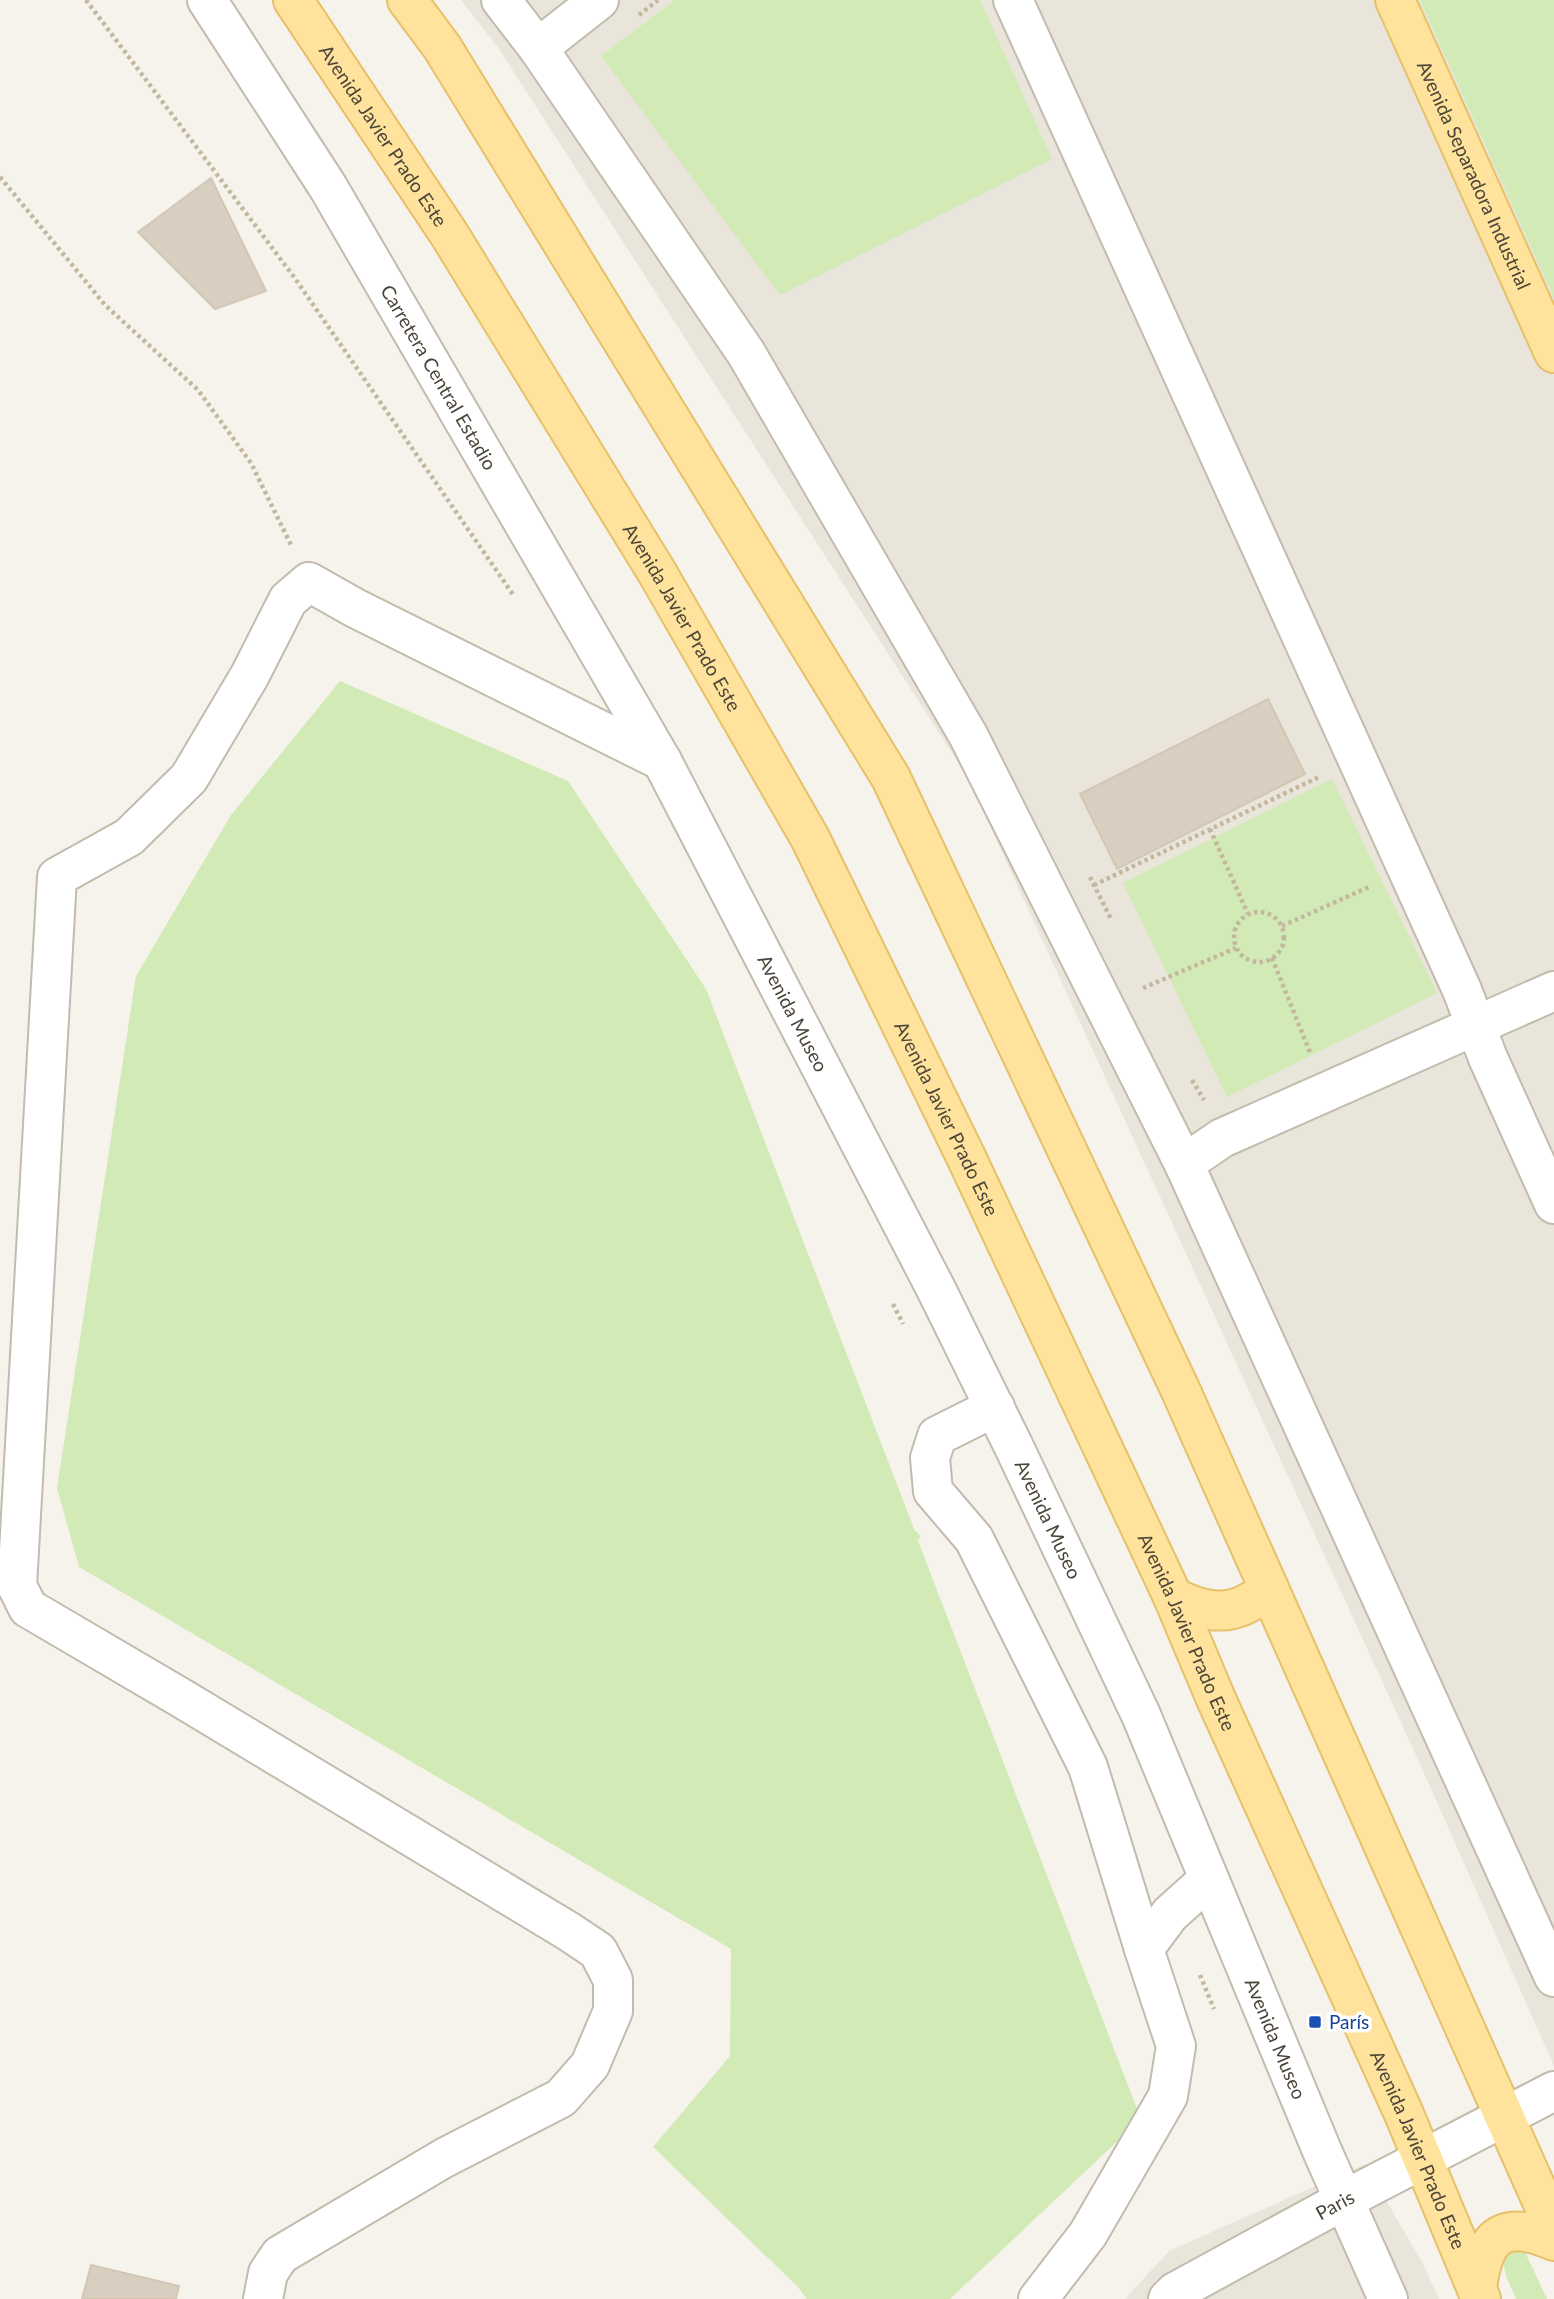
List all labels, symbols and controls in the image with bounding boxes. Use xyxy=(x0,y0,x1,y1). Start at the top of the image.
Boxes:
street label: Avenida Javier Prado Este xyxy=(315,40,453,231)
street label: Avenida Separadora Industrial xyxy=(1413,57,1536,293)
street label: Carretera Central Estadio xyxy=(376,280,502,474)
street label: Avenida Javier Prado Este xyxy=(619,519,746,715)
street label: Avenida Museo xyxy=(753,950,833,1076)
street label: Avenida Javier Prado Este xyxy=(890,1017,1004,1219)
street label: Avenida Museo xyxy=(1011,1456,1087,1582)
street label: Avenida Javier Prado Este xyxy=(1134,1529,1241,1734)
street label: Avenida Museo xyxy=(1241,1975,1311,2102)
place label: París xyxy=(1329,2010,1369,2033)
marker: París xyxy=(1307,2014,1323,2030)
street label: Avenida Javier Prado Este xyxy=(1366,2047,1471,2252)
street label: Paris xyxy=(1312,2185,1358,2224)

